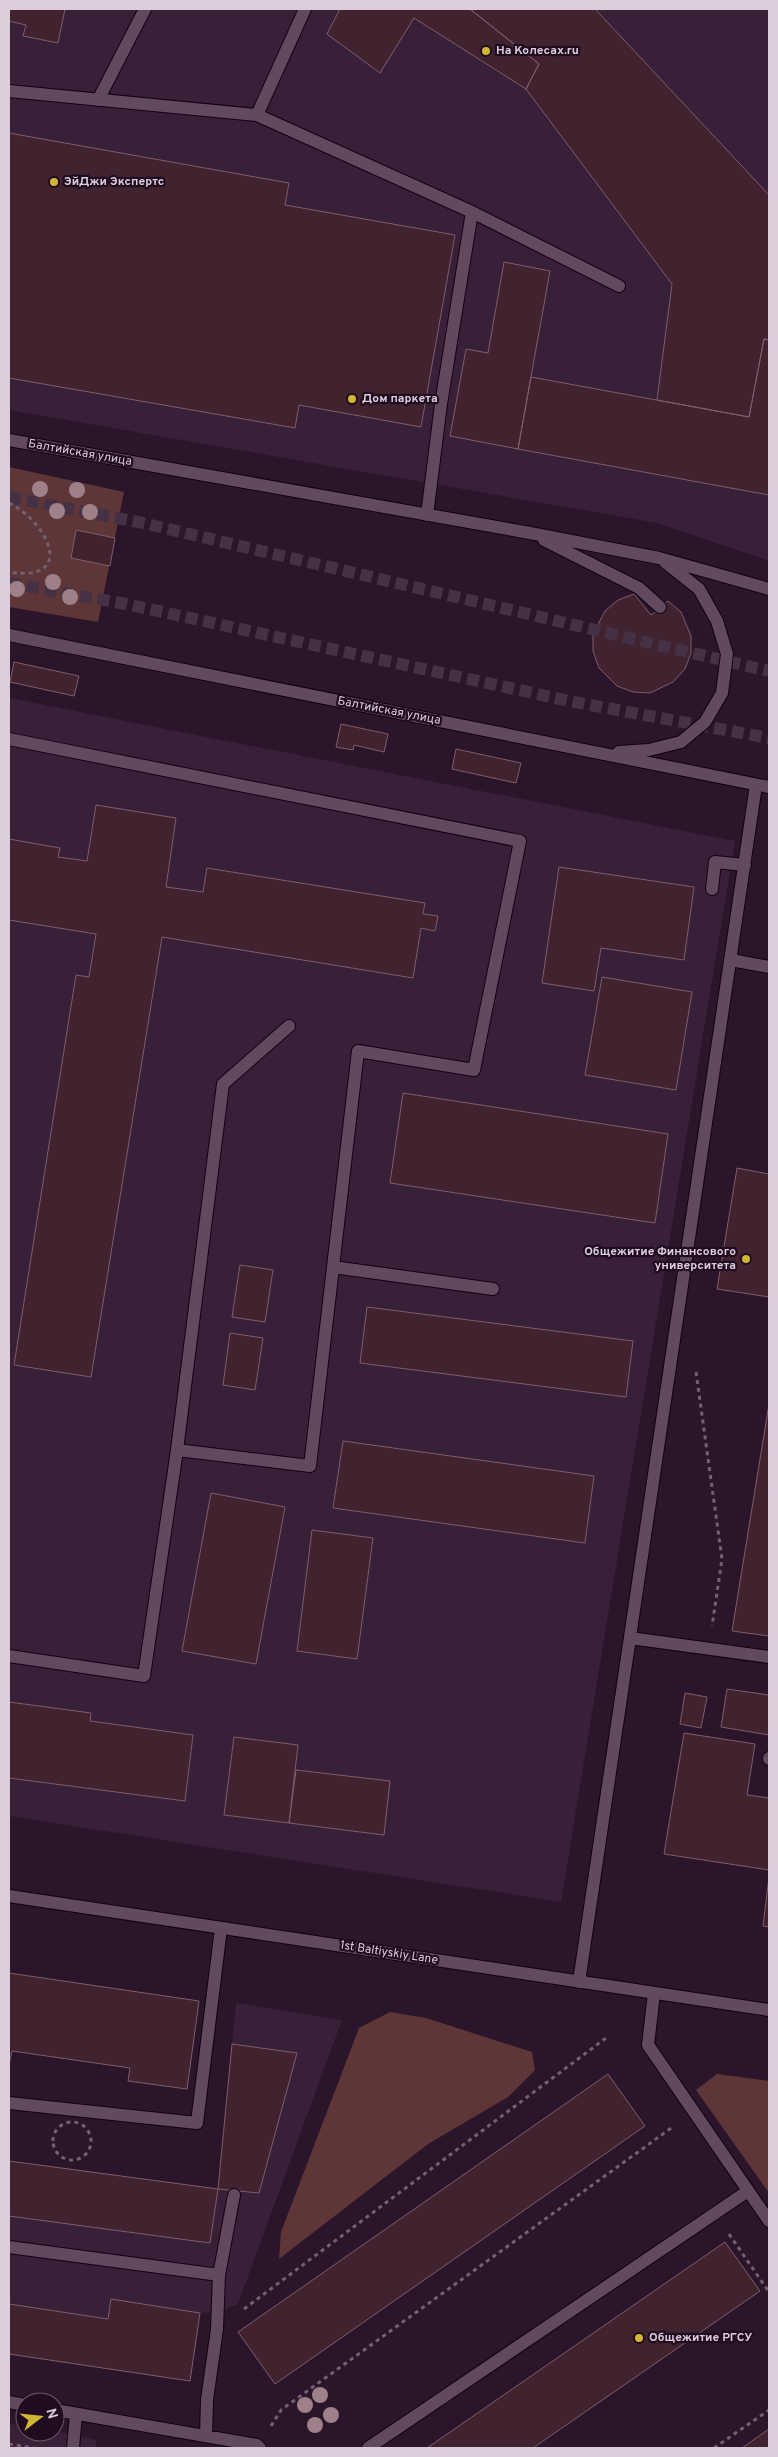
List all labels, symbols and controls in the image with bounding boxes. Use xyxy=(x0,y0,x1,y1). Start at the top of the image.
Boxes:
place label: На Колесах.ru xyxy=(496,43,579,59)
marker: На Колесах.ru xyxy=(480,45,492,57)
place label: ЭйДжи Экспертс xyxy=(64,174,164,190)
marker: ЭйДжи Экспертс xyxy=(48,176,60,188)
place label: Дом паркета xyxy=(362,391,438,407)
marker: Дом паркета xyxy=(346,393,358,405)
street label: Балтийская улица xyxy=(27,436,133,470)
street label: Балтийская улица xyxy=(336,693,442,729)
place label: Общежитие Финансового университета xyxy=(584,1244,736,1274)
marker: Общежитие Финансового университета xyxy=(740,1253,752,1265)
street label: 1st Baltiyskiy Lane xyxy=(339,1937,439,1969)
place label: Общежитие РГСУ xyxy=(649,2330,752,2346)
marker: Общежитие РГСУ xyxy=(633,2332,645,2344)
north arrow xyxy=(15,2392,65,2442)
text: N xyxy=(41,2407,61,2421)

